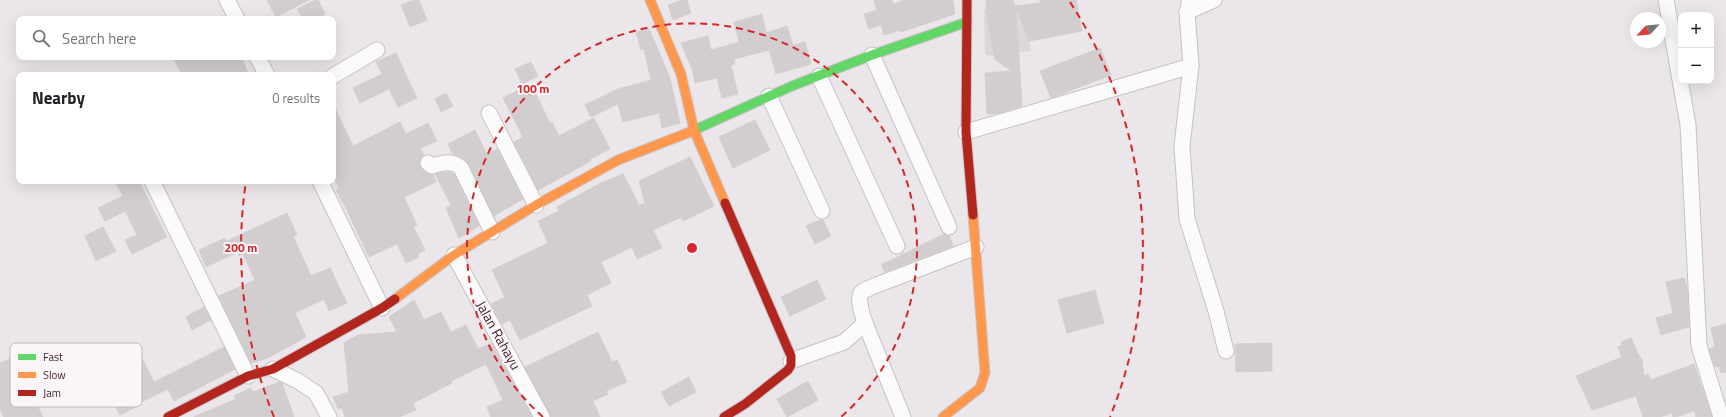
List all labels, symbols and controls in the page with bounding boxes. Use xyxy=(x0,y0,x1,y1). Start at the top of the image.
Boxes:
north arrow xyxy=(1630,12,1666,48)
map controls xyxy=(1678,12,1714,84)
button: + xyxy=(1678,12,1714,48)
search box xyxy=(16,16,336,60)
icon: search xyxy=(30,27,52,49)
text: Search here xyxy=(62,27,136,50)
button: − xyxy=(1678,48,1714,84)
text: 100 m xyxy=(517,79,549,98)
text: Nearby xyxy=(32,85,85,111)
text: 0 results xyxy=(272,88,320,108)
text: 200 m xyxy=(225,238,257,257)
centre of rings xyxy=(685,241,699,255)
street label: Jalan Rahayu xyxy=(471,297,527,373)
legend xyxy=(10,343,142,407)
text: Fast xyxy=(43,349,63,365)
text: Slow xyxy=(43,367,66,383)
text: Jam xyxy=(43,385,61,401)

